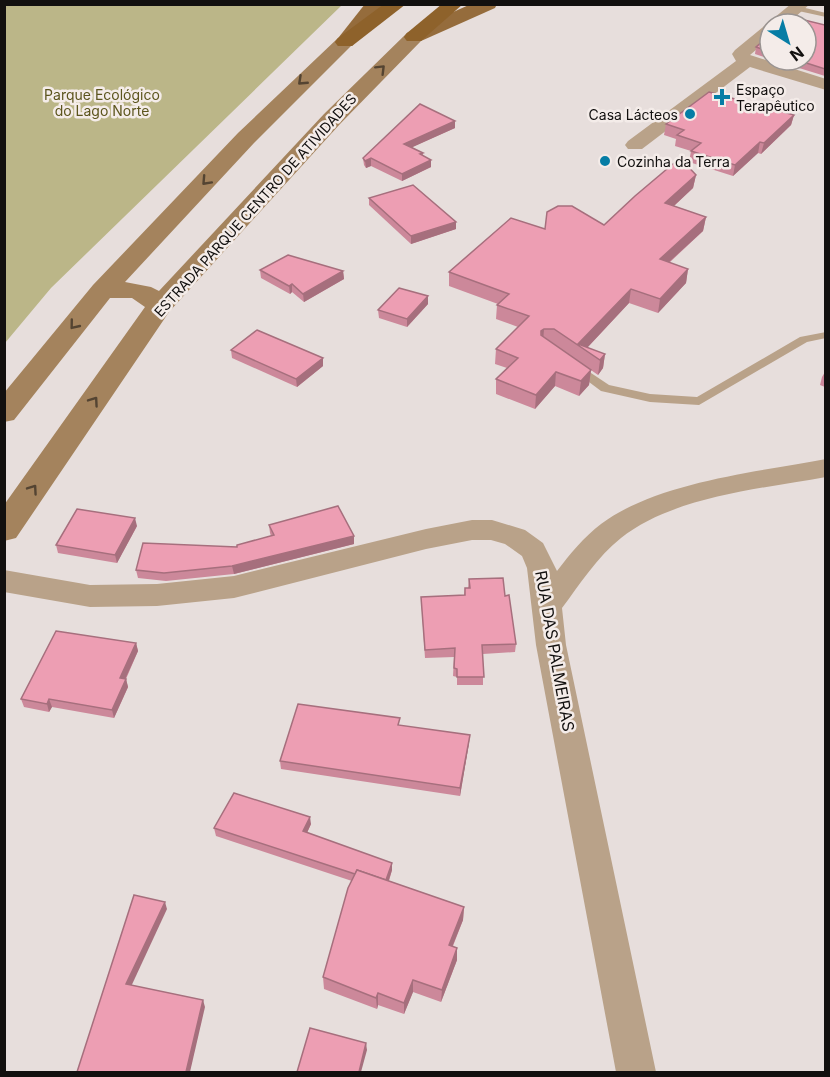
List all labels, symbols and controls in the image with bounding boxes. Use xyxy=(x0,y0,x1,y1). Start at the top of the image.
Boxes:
north arrow xyxy=(758,12,818,72)
text: N xyxy=(786,42,808,66)
one-way arrow xyxy=(374,66,385,77)
one-way arrow xyxy=(298,74,309,85)
place label: Espaço Terapêutico xyxy=(736,81,815,114)
park label: Parque Ecológico do Lago Norte xyxy=(44,86,160,119)
marker: Espaço Terapêutico xyxy=(713,88,731,106)
street label: ESTRADA PARQUE CENTRO DE ATIVIDADES xyxy=(150,90,360,320)
place label: Casa Lácteos xyxy=(589,106,678,123)
marker: Casa Lácteos xyxy=(683,107,697,121)
place label: Cozinha da Terra xyxy=(617,153,730,170)
marker: Cozinha da Terra xyxy=(598,154,612,168)
one-way arrow xyxy=(202,173,213,184)
one-way arrow xyxy=(71,318,82,329)
one-way arrow xyxy=(87,396,98,407)
one-way arrow xyxy=(26,485,37,496)
street label: RUA DAS PALMEIRAS xyxy=(531,569,579,733)

